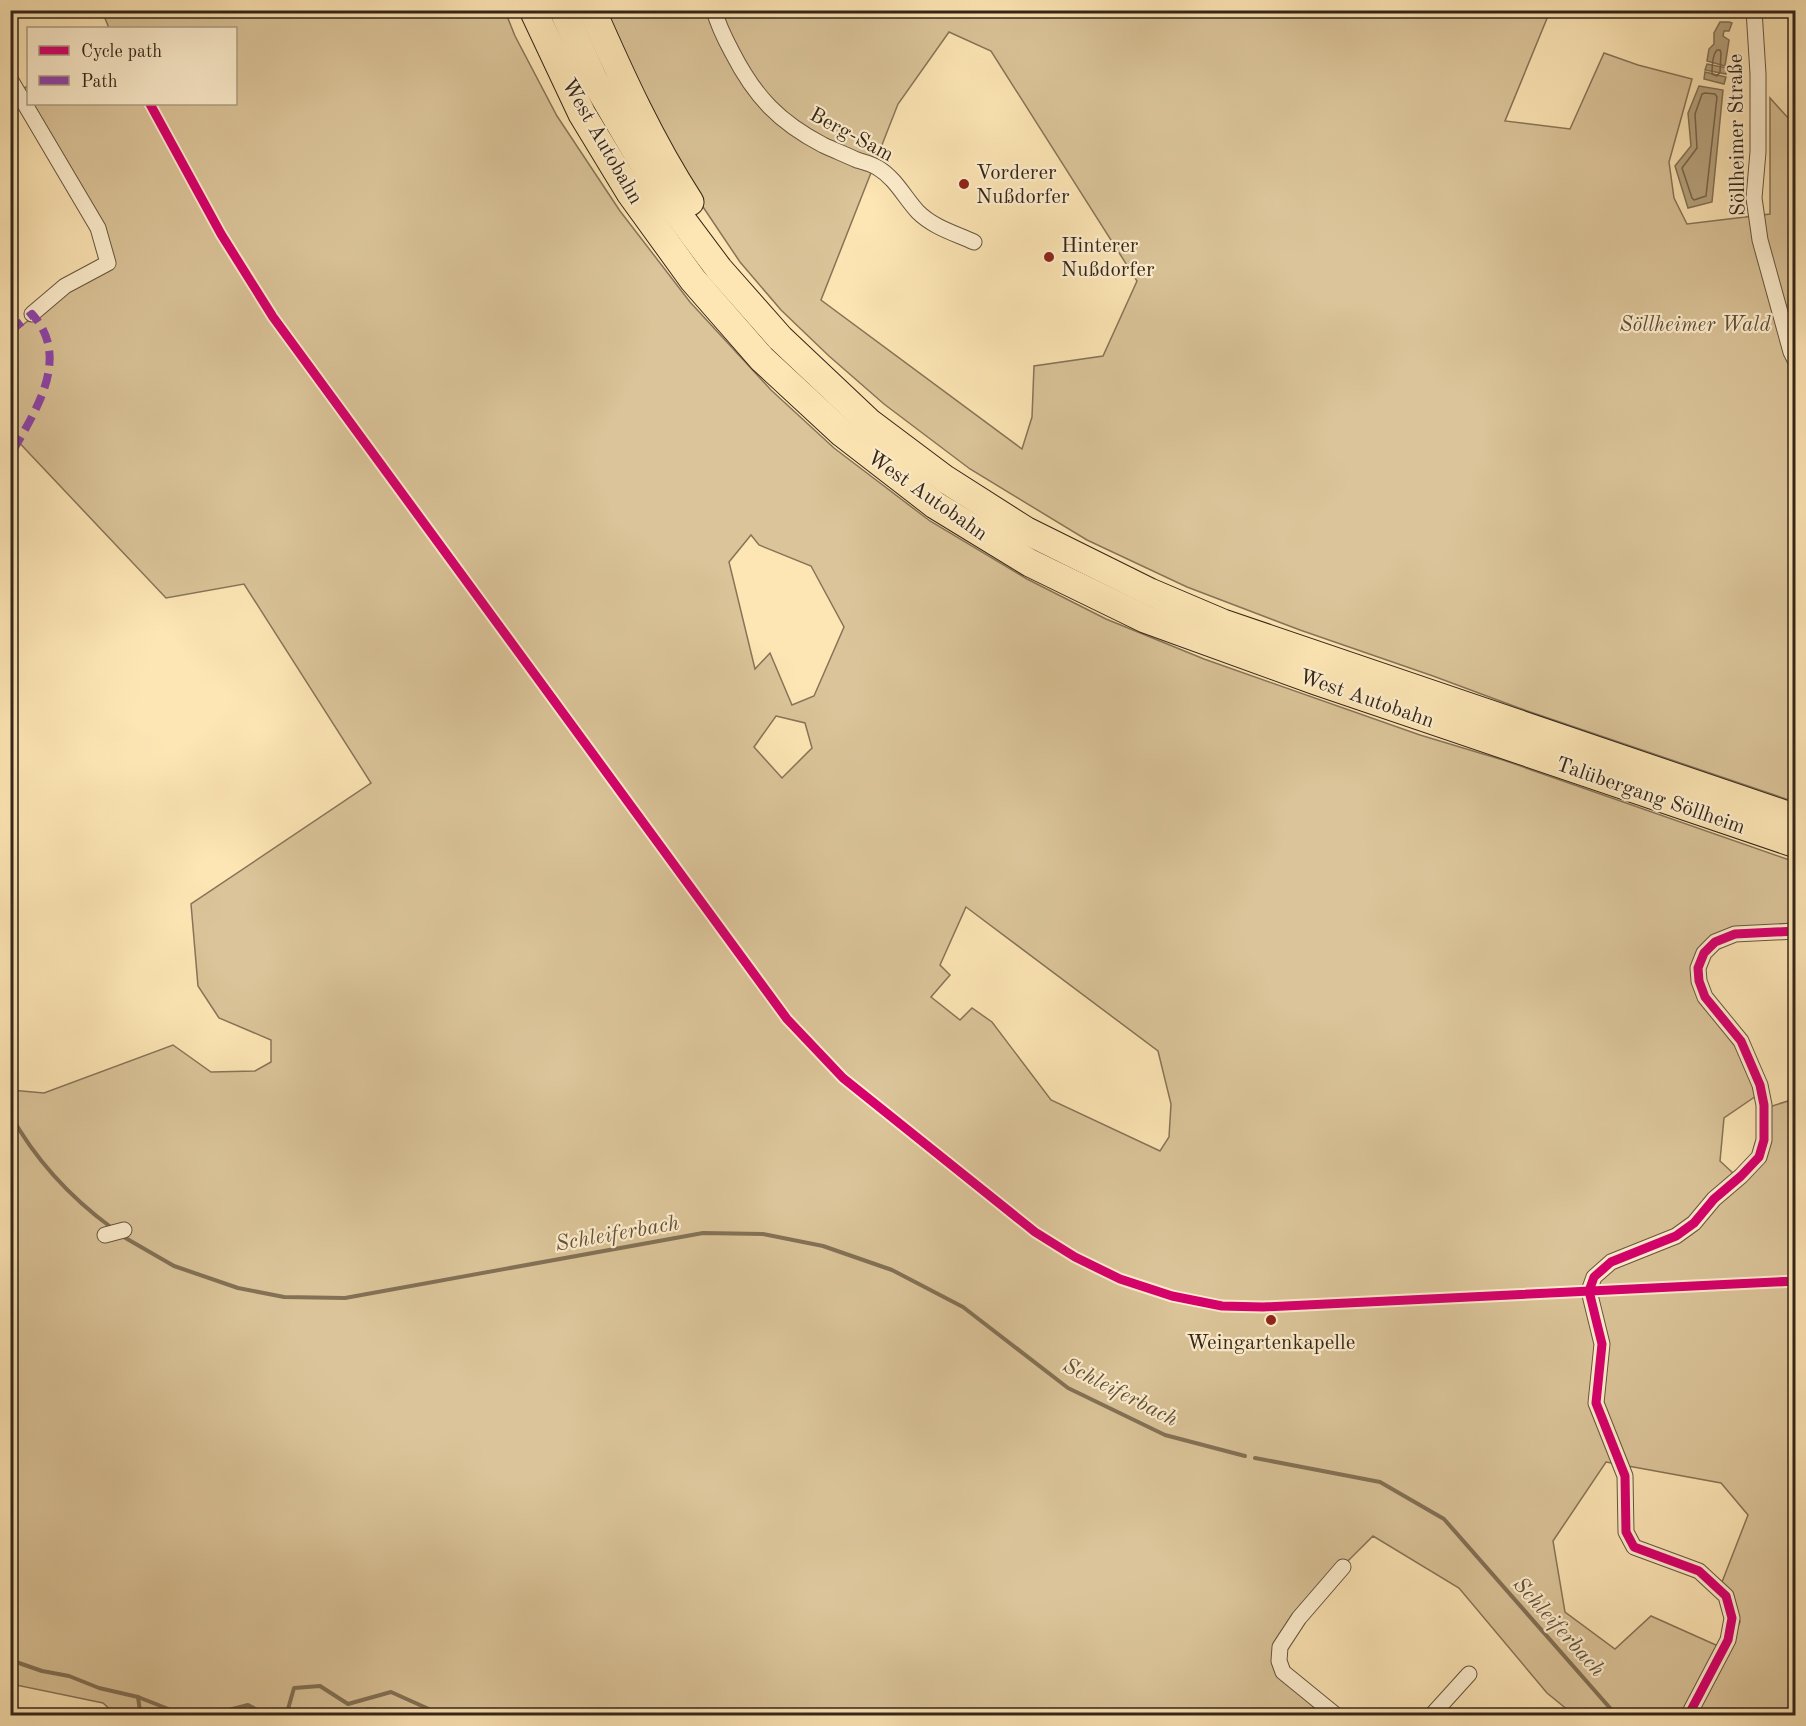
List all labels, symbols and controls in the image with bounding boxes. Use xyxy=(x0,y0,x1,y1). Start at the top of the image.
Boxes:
legend xyxy=(27,27,237,105)
text: Cycle path xyxy=(81,43,162,61)
street label: Söllheimer Straße xyxy=(1726,54,1749,216)
text: Path xyxy=(81,73,118,91)
street label: West Autobahn xyxy=(557,75,646,208)
street label: Berg-Sam xyxy=(806,104,897,166)
place label: Vorderer Nußdorfer xyxy=(976,163,1070,208)
marker: Vorderer Nußdorfer xyxy=(957,177,971,191)
place label: Hinterer Nußdorfer xyxy=(1061,236,1155,281)
marker: Hinterer Nußdorfer xyxy=(1042,250,1056,264)
park label: Söllheimer Wald xyxy=(1619,315,1771,336)
street label: West Autobahn xyxy=(863,447,991,545)
street label: West Autobahn xyxy=(1296,666,1437,732)
street label: Talübergang Söllheim xyxy=(1553,754,1748,839)
water label: Schleiferbach xyxy=(554,1212,681,1256)
marker: Weingartenkapelle xyxy=(1264,1313,1278,1327)
place label: Weingartenkapelle xyxy=(1187,1333,1355,1354)
water label: Schleiferbach xyxy=(1059,1355,1181,1431)
water label: Schleiferbach xyxy=(1508,1573,1609,1681)

